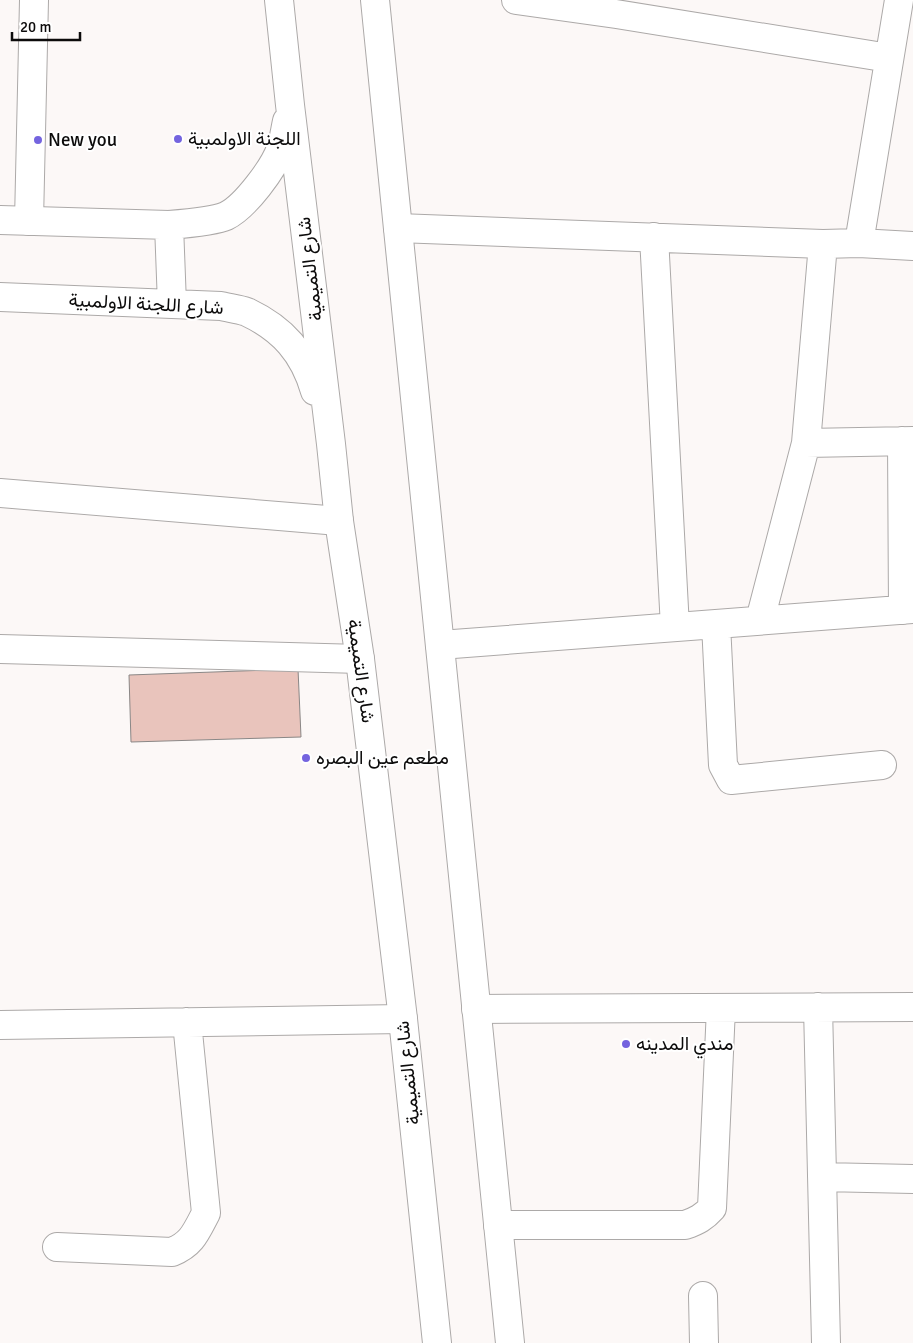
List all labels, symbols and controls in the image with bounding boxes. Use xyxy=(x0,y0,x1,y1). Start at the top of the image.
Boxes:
scale bar xyxy=(12,10,80,42)
text: 20 m xyxy=(20,18,51,36)
place label: اللجنة الاولمبية xyxy=(188,127,301,151)
place label: New you xyxy=(48,128,117,152)
marker: اللجنة الاولمبية xyxy=(172,133,184,145)
marker: New you xyxy=(32,134,44,146)
street label: شارع التميمية xyxy=(292,216,328,322)
street label: شارع اللجنة الاولمبية xyxy=(68,288,224,320)
street label: شارع التميمية xyxy=(342,618,380,724)
place label: مطعم عين البصره xyxy=(316,746,449,770)
marker: مطعم عين البصره xyxy=(300,752,312,764)
street label: شارع التميمية xyxy=(391,1020,425,1126)
place label: مندي المدينه xyxy=(636,1032,733,1059)
marker: مندي المدينه xyxy=(620,1038,632,1050)

